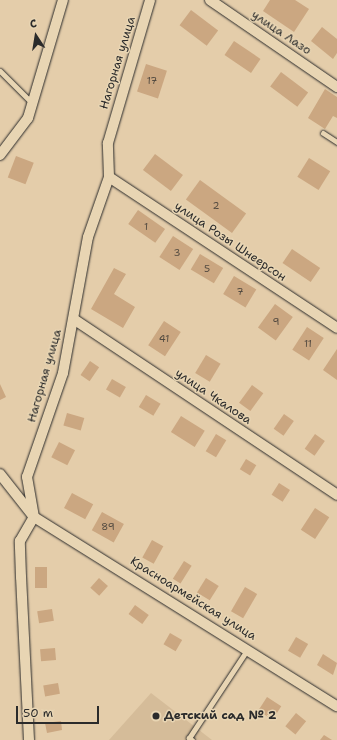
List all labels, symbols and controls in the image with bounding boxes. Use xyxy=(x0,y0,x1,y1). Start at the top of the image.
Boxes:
street label: улица Лазо xyxy=(248,8,314,58)
street label: Нагорная улица xyxy=(97,15,139,111)
north arrow xyxy=(16,16,56,56)
text: С xyxy=(29,16,38,32)
house number: 17 xyxy=(147,75,157,87)
street label: улица Розы Шнеерсон xyxy=(171,199,289,285)
house number: 2 xyxy=(213,200,219,212)
house number: 1 xyxy=(144,221,148,233)
house number: 3 xyxy=(174,247,180,259)
house number: 5 xyxy=(204,263,210,275)
house number: 7 xyxy=(237,286,243,298)
house number: 9 xyxy=(273,316,279,328)
street label: Нагорная улица xyxy=(25,328,65,424)
house number: 41 xyxy=(159,333,169,345)
house number: 11 xyxy=(304,338,312,350)
street label: улица Чкалова xyxy=(172,366,254,428)
house number: 89 xyxy=(101,521,115,533)
street label: Красноармейская улица xyxy=(127,554,259,644)
scale bar xyxy=(18,698,101,724)
text: 50 m xyxy=(23,705,53,721)
place label: Детский сад № 2 xyxy=(164,709,276,723)
marker: Детский сад № 2 xyxy=(151,711,161,721)

